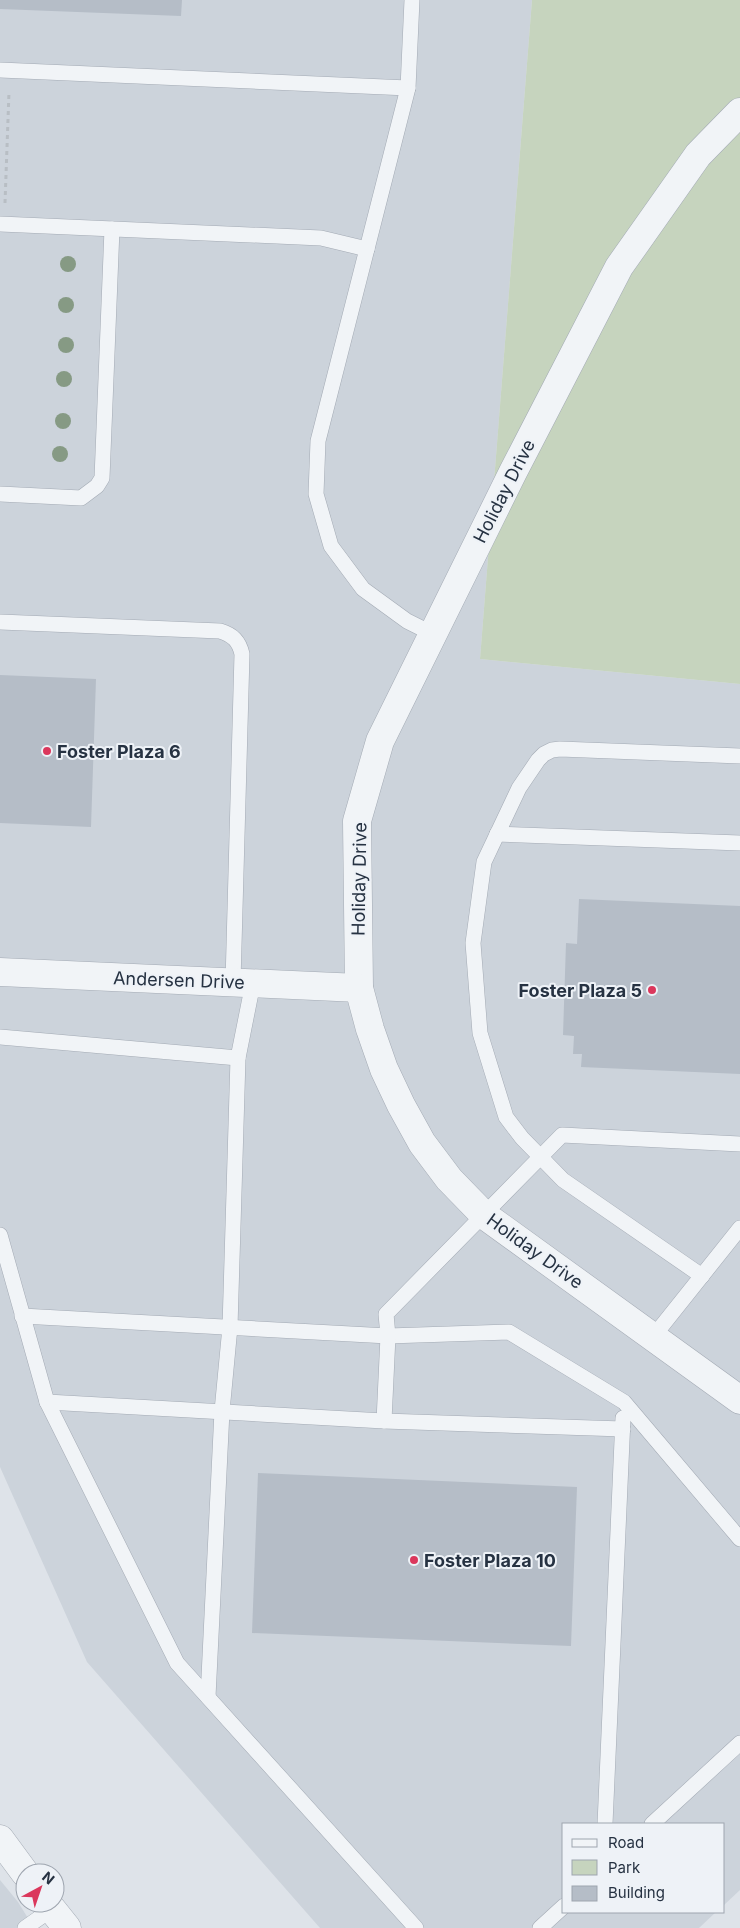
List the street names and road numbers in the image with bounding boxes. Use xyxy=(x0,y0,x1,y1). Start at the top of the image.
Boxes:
street label: Holiday Drive xyxy=(469,436,539,546)
street label: Holiday Drive xyxy=(348,822,370,936)
street label: Andersen Drive xyxy=(113,967,245,993)
street label: Holiday Drive xyxy=(483,1209,587,1293)

